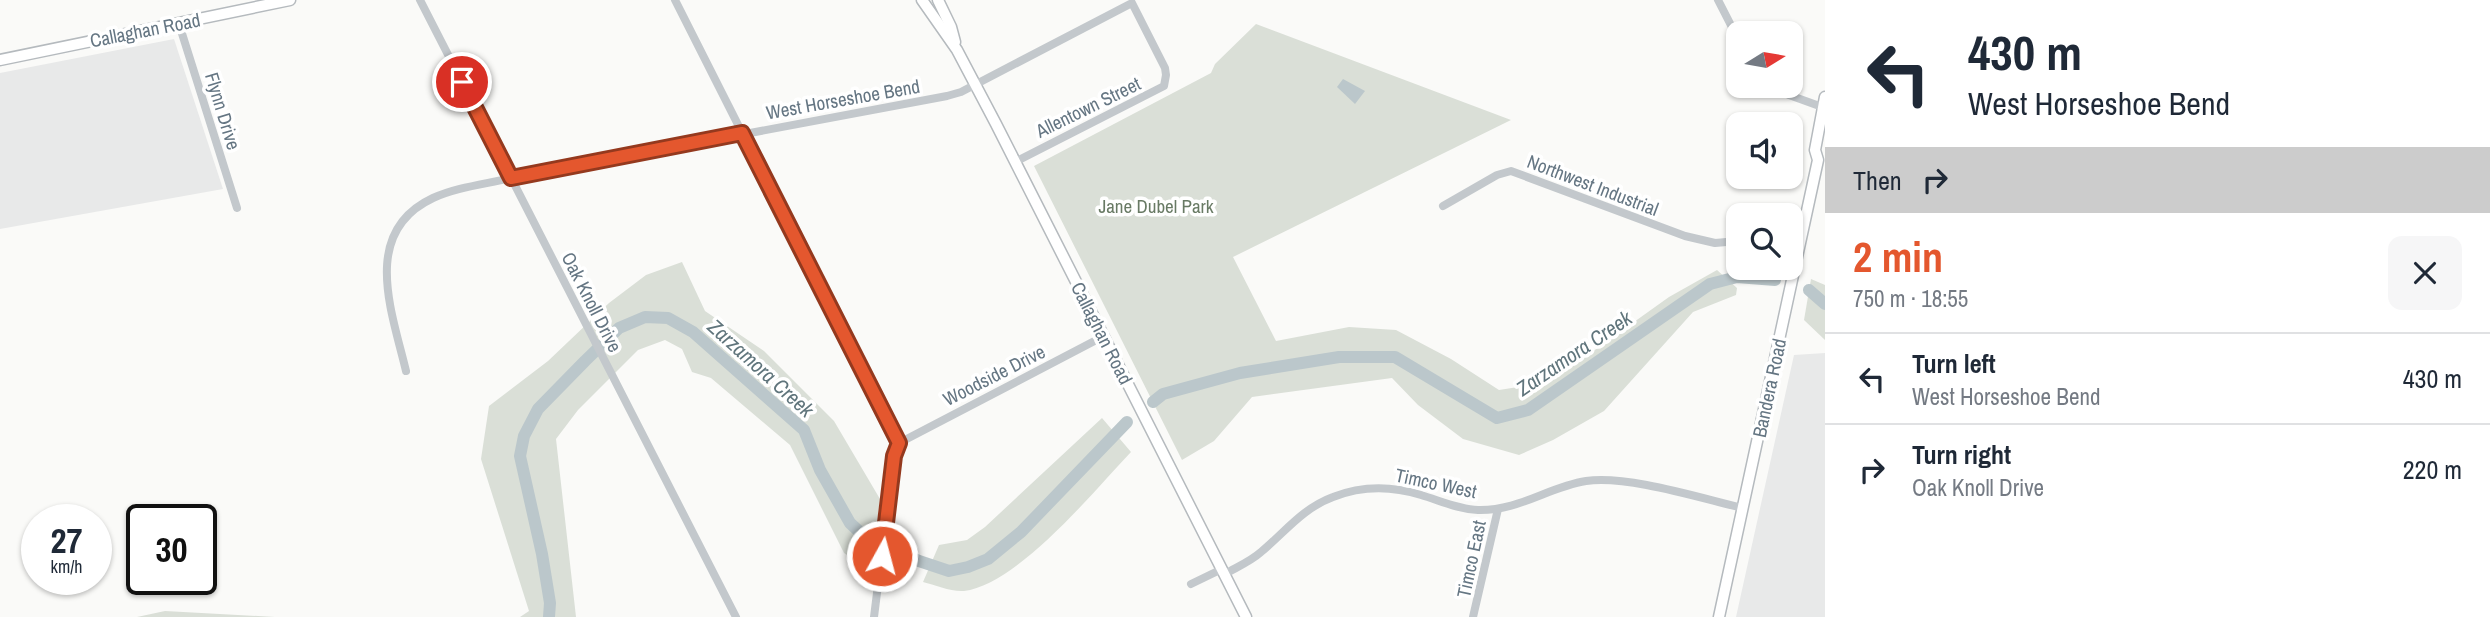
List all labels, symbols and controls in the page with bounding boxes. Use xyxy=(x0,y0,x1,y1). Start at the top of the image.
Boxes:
street label: Callaghan Road xyxy=(88,7,202,53)
text: 430 m xyxy=(1968,19,2082,85)
north arrow xyxy=(1726,21,1802,98)
map controls xyxy=(1726,21,1803,280)
icon: left xyxy=(1853,28,1944,119)
pin xyxy=(432,52,492,112)
icon: arrive xyxy=(443,63,481,101)
street label: Flynn Drive xyxy=(199,69,247,153)
street label: Allentown Street xyxy=(1030,70,1145,144)
street label: West Horseshoe Bend xyxy=(764,73,922,125)
text: West Horseshoe Bend xyxy=(1968,82,2230,125)
button: sound xyxy=(1726,112,1803,189)
street label: Northwest Industrial xyxy=(1524,148,1662,222)
icon: right xyxy=(1916,161,1954,199)
text: Then xyxy=(1853,163,1902,198)
park label: Jane Dubel Park xyxy=(1098,193,1214,219)
button: search xyxy=(1726,203,1803,280)
text: 2 min xyxy=(1853,229,1943,285)
button: close xyxy=(2388,236,2462,310)
street label: Oak Knoll Drive xyxy=(556,247,628,357)
street label: Callaghan Road xyxy=(1065,277,1139,389)
text: 750 m · 18:55 xyxy=(1853,283,1968,314)
water label: Zarzamora Creek xyxy=(1510,303,1639,403)
water label: Zarzamora Creek xyxy=(701,312,822,425)
street label: Bandera Road xyxy=(1746,336,1792,440)
street label: Woodside Drive xyxy=(938,338,1050,412)
text: Turn left xyxy=(1912,346,1996,381)
icon: left xyxy=(1853,360,1891,398)
text: 430 m xyxy=(2403,361,2462,396)
text: West Horseshoe Bend xyxy=(1912,381,2100,412)
text: Turn right xyxy=(1912,437,2011,472)
icon: right xyxy=(1853,451,1891,489)
text: 220 m xyxy=(2403,452,2462,487)
street label: Timco West xyxy=(1393,462,1480,504)
text: Oak Knoll Drive xyxy=(1912,472,2044,503)
speed limit sign: 30 xyxy=(126,504,217,595)
text: 27 xyxy=(51,517,82,564)
street label: Timco East xyxy=(1450,517,1492,600)
position arrow xyxy=(845,519,919,593)
text: km/h xyxy=(51,554,83,579)

